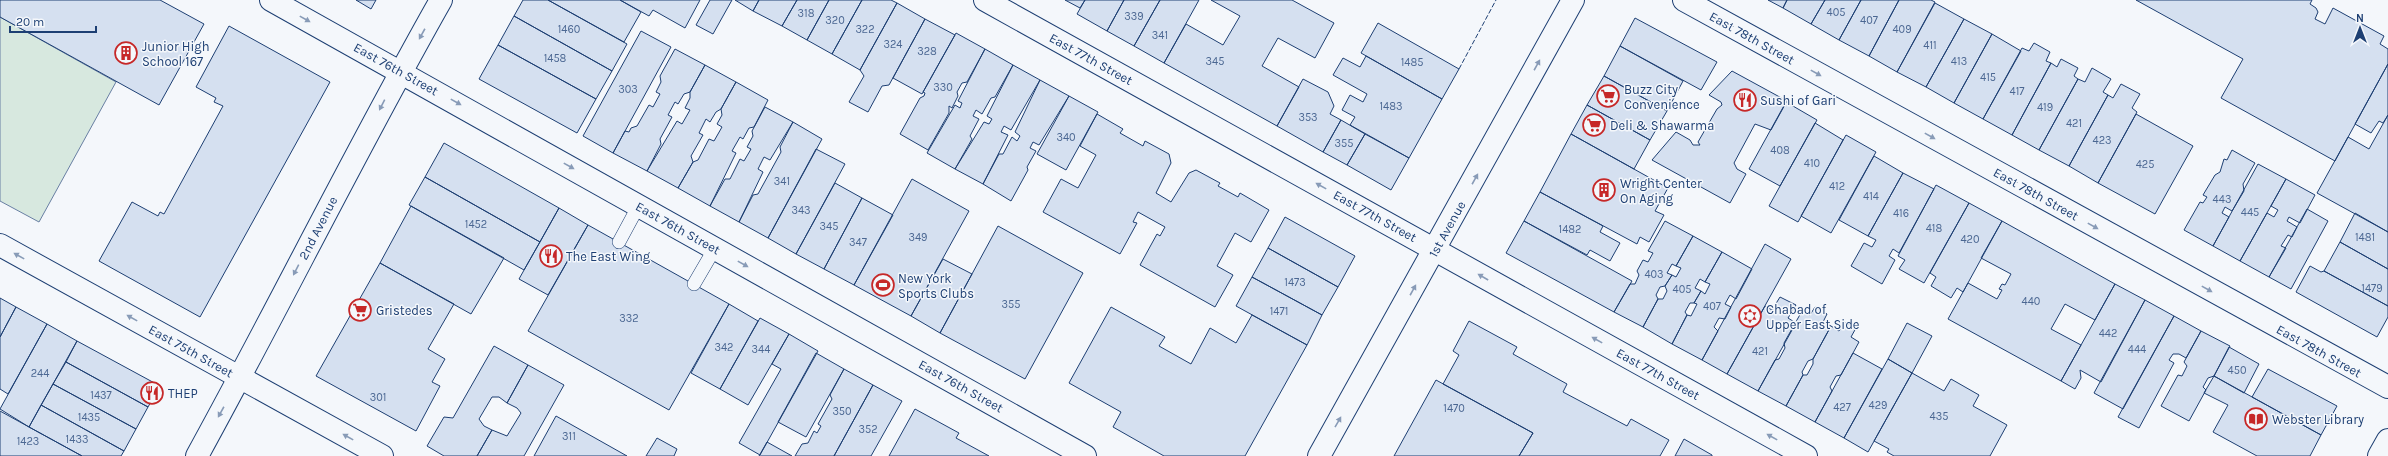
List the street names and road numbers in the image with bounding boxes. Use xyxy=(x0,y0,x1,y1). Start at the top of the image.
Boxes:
street label: East 78th Street xyxy=(1707,8,1797,68)
street label: East 77th Street xyxy=(1047,30,1135,88)
street label: East 76th Street xyxy=(351,40,441,98)
street label: East 78th Street xyxy=(1991,164,2081,224)
street label: East 77th Street xyxy=(1331,187,1419,245)
street label: 2nd Avenue xyxy=(296,194,340,262)
street label: 1st Avenue xyxy=(1425,198,1469,260)
street label: East 76th Street xyxy=(633,199,723,257)
street label: East 78th Street xyxy=(2274,321,2364,381)
street label: East 75th Street xyxy=(146,322,236,380)
street label: East 77th Street xyxy=(1614,345,1702,403)
street label: East 76th Street xyxy=(916,357,1006,415)

